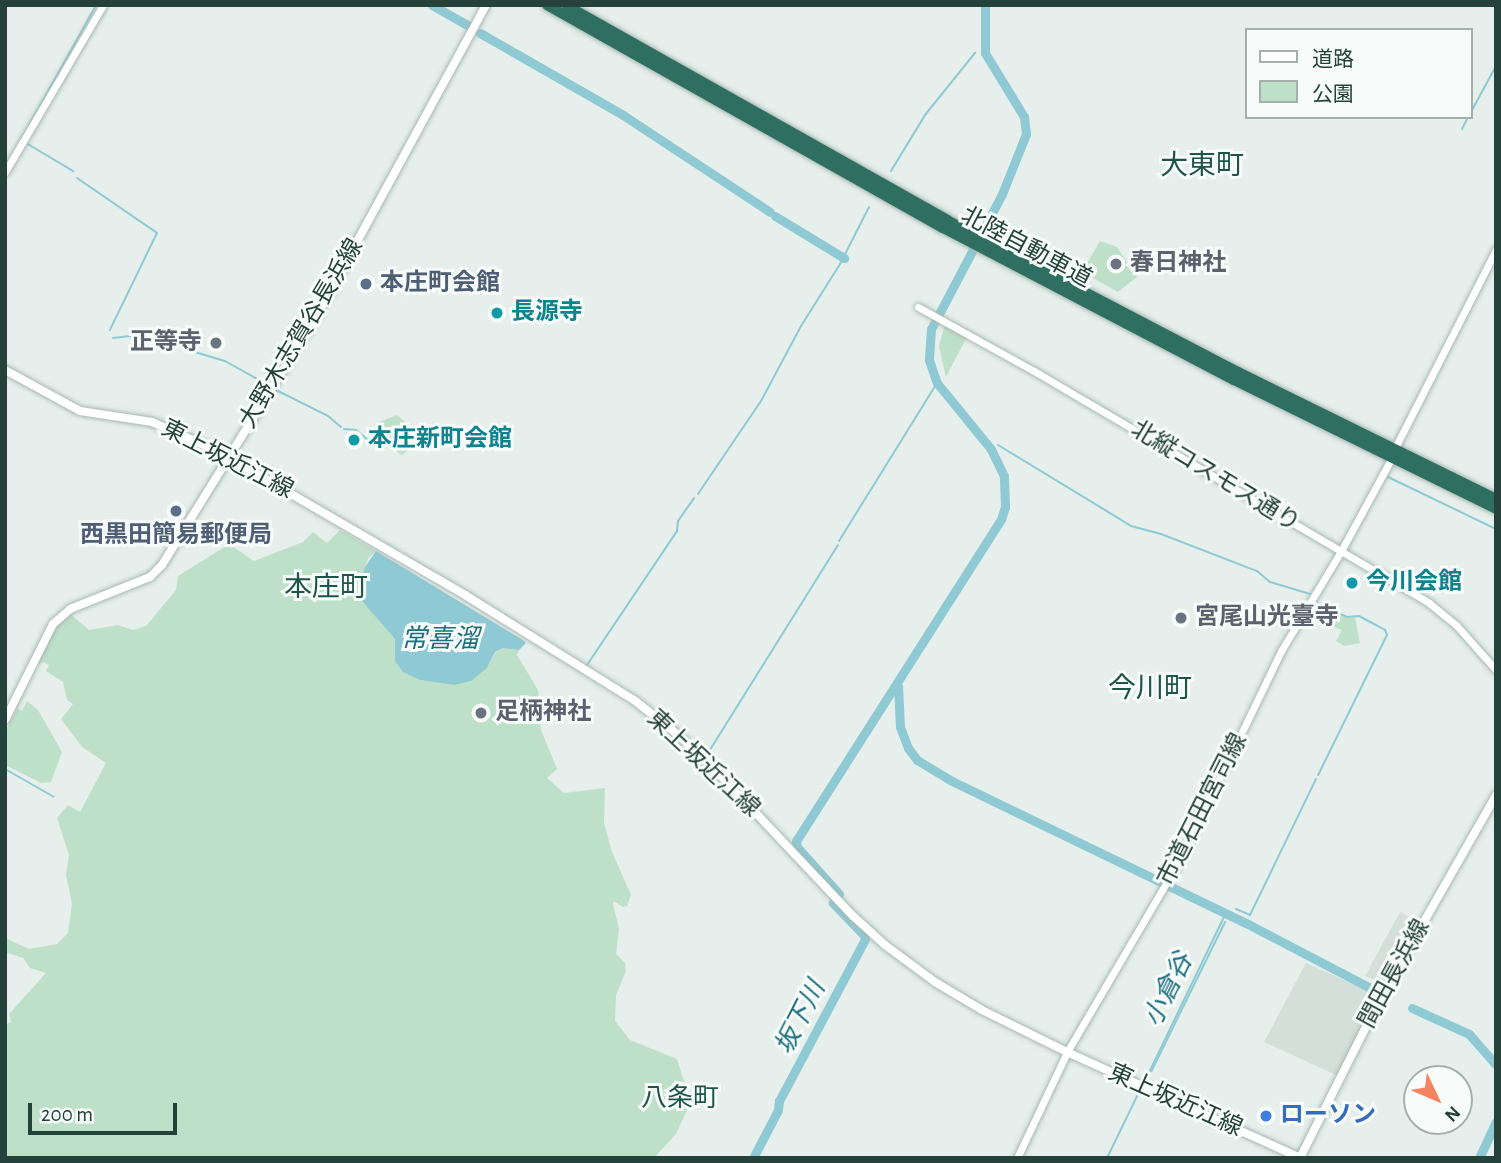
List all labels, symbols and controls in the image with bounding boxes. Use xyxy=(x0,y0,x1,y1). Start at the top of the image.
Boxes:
legend xyxy=(1246,28,1473,119)
text: 道路 xyxy=(1312,49,1354,70)
text: 公園 xyxy=(1312,84,1354,105)
district label: 大東町 xyxy=(1160,149,1244,183)
street label: 北陸自動車道 xyxy=(956,201,1096,295)
street label: 大野木志賀谷長浜線 xyxy=(234,234,370,434)
place label: 春日神社 xyxy=(1130,250,1226,278)
marker: 春日神社 xyxy=(1108,256,1124,272)
place label: 本庄町会館 xyxy=(380,270,500,298)
marker: 本庄町会館 xyxy=(358,276,374,292)
place label: 長源寺 xyxy=(511,299,583,327)
marker: 長源寺 xyxy=(489,305,505,321)
place label: 正等寺 xyxy=(130,329,202,357)
marker: 正等寺 xyxy=(208,335,224,351)
street label: 東上坂近江線 xyxy=(156,414,298,506)
street label: 北縦コスモス通り xyxy=(1125,415,1305,539)
place label: 本庄新町会館 xyxy=(368,426,512,454)
marker: 本庄新町会館 xyxy=(346,432,362,448)
marker: 西黒田簡易郵便局 xyxy=(168,503,184,519)
place label: 西黒田簡易郵便局 xyxy=(80,522,272,550)
place label: 今川会館 xyxy=(1366,569,1462,597)
district label: 本庄町 xyxy=(284,571,368,605)
marker: 今川会館 xyxy=(1344,575,1360,591)
place label: 宮尾山光臺寺 xyxy=(1195,604,1339,632)
marker: 宮尾山光臺寺 xyxy=(1173,610,1189,626)
water label: 常喜溜 xyxy=(401,624,479,656)
district label: 今川町 xyxy=(1108,672,1192,706)
place label: 足柄神社 xyxy=(495,699,591,727)
street label: 東上坂近江線 xyxy=(641,704,765,824)
marker: 足柄神社 xyxy=(473,705,489,721)
street label: 市道石田宮司線 xyxy=(1152,729,1254,891)
street label: 間田長浜線 xyxy=(1353,915,1437,1033)
water label: 小倉谷 xyxy=(1138,948,1200,1032)
water label: 坂下川 xyxy=(769,976,833,1060)
street label: 東上坂近江線 xyxy=(1103,1059,1247,1143)
north arrow xyxy=(1403,1065,1473,1135)
district label: 八条町 xyxy=(641,1083,719,1115)
scale bar xyxy=(32,1090,180,1134)
place label: ローソン xyxy=(1280,1102,1376,1130)
text: N xyxy=(1441,1102,1463,1125)
text: 200 m xyxy=(41,1104,93,1125)
marker: ローソン xyxy=(1258,1108,1274,1124)

